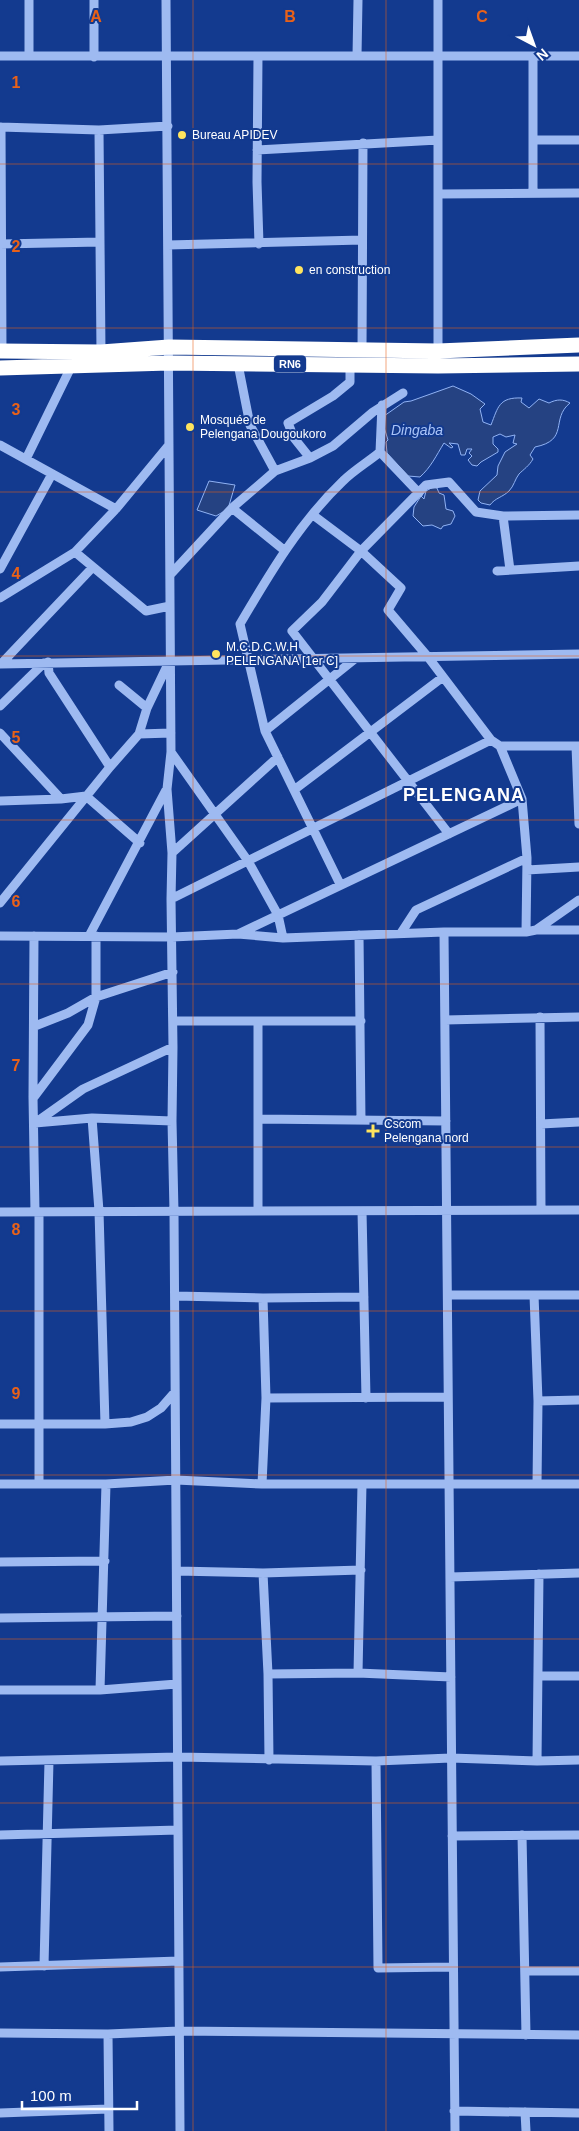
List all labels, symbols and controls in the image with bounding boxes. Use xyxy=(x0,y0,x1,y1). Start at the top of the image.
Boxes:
text: A xyxy=(90,8,102,25)
text: B xyxy=(284,8,296,25)
text: C xyxy=(476,8,488,25)
north arrow xyxy=(509,20,559,70)
text: N xyxy=(533,45,552,64)
text: 1 xyxy=(12,74,21,91)
place label: Bureau APIDEV xyxy=(192,128,277,142)
marker: Bureau APIDEV xyxy=(176,129,188,141)
text: 2 xyxy=(12,238,21,255)
place label: en construction xyxy=(309,263,390,277)
marker: en construction xyxy=(293,264,305,276)
road number: RN6 xyxy=(274,356,306,372)
text: 3 xyxy=(12,401,21,418)
place label: Mosquée de Pelengana Dougoukoro xyxy=(200,413,326,441)
marker: Mosquée de Pelengana Dougoukoro xyxy=(184,421,196,433)
water label: Dingaba xyxy=(391,422,443,438)
text: 4 xyxy=(12,565,21,582)
place label: M.C.D.C.W.H PELENGANA [1er C] xyxy=(226,640,338,668)
marker: M.C.D.C.W.H PELENGANA [1er C] xyxy=(210,648,222,660)
text: 5 xyxy=(12,729,21,746)
district label: PELENGANA xyxy=(403,785,525,805)
text: 6 xyxy=(12,893,21,910)
text: 7 xyxy=(12,1057,21,1074)
place label: Cscom Pelengana nord xyxy=(384,1117,469,1145)
marker: Cscom Pelengana nord xyxy=(366,1124,380,1138)
text: 8 xyxy=(12,1221,21,1238)
text: 9 xyxy=(12,1385,21,1402)
scale bar xyxy=(22,2078,138,2110)
text: 100 m xyxy=(30,2087,72,2104)

